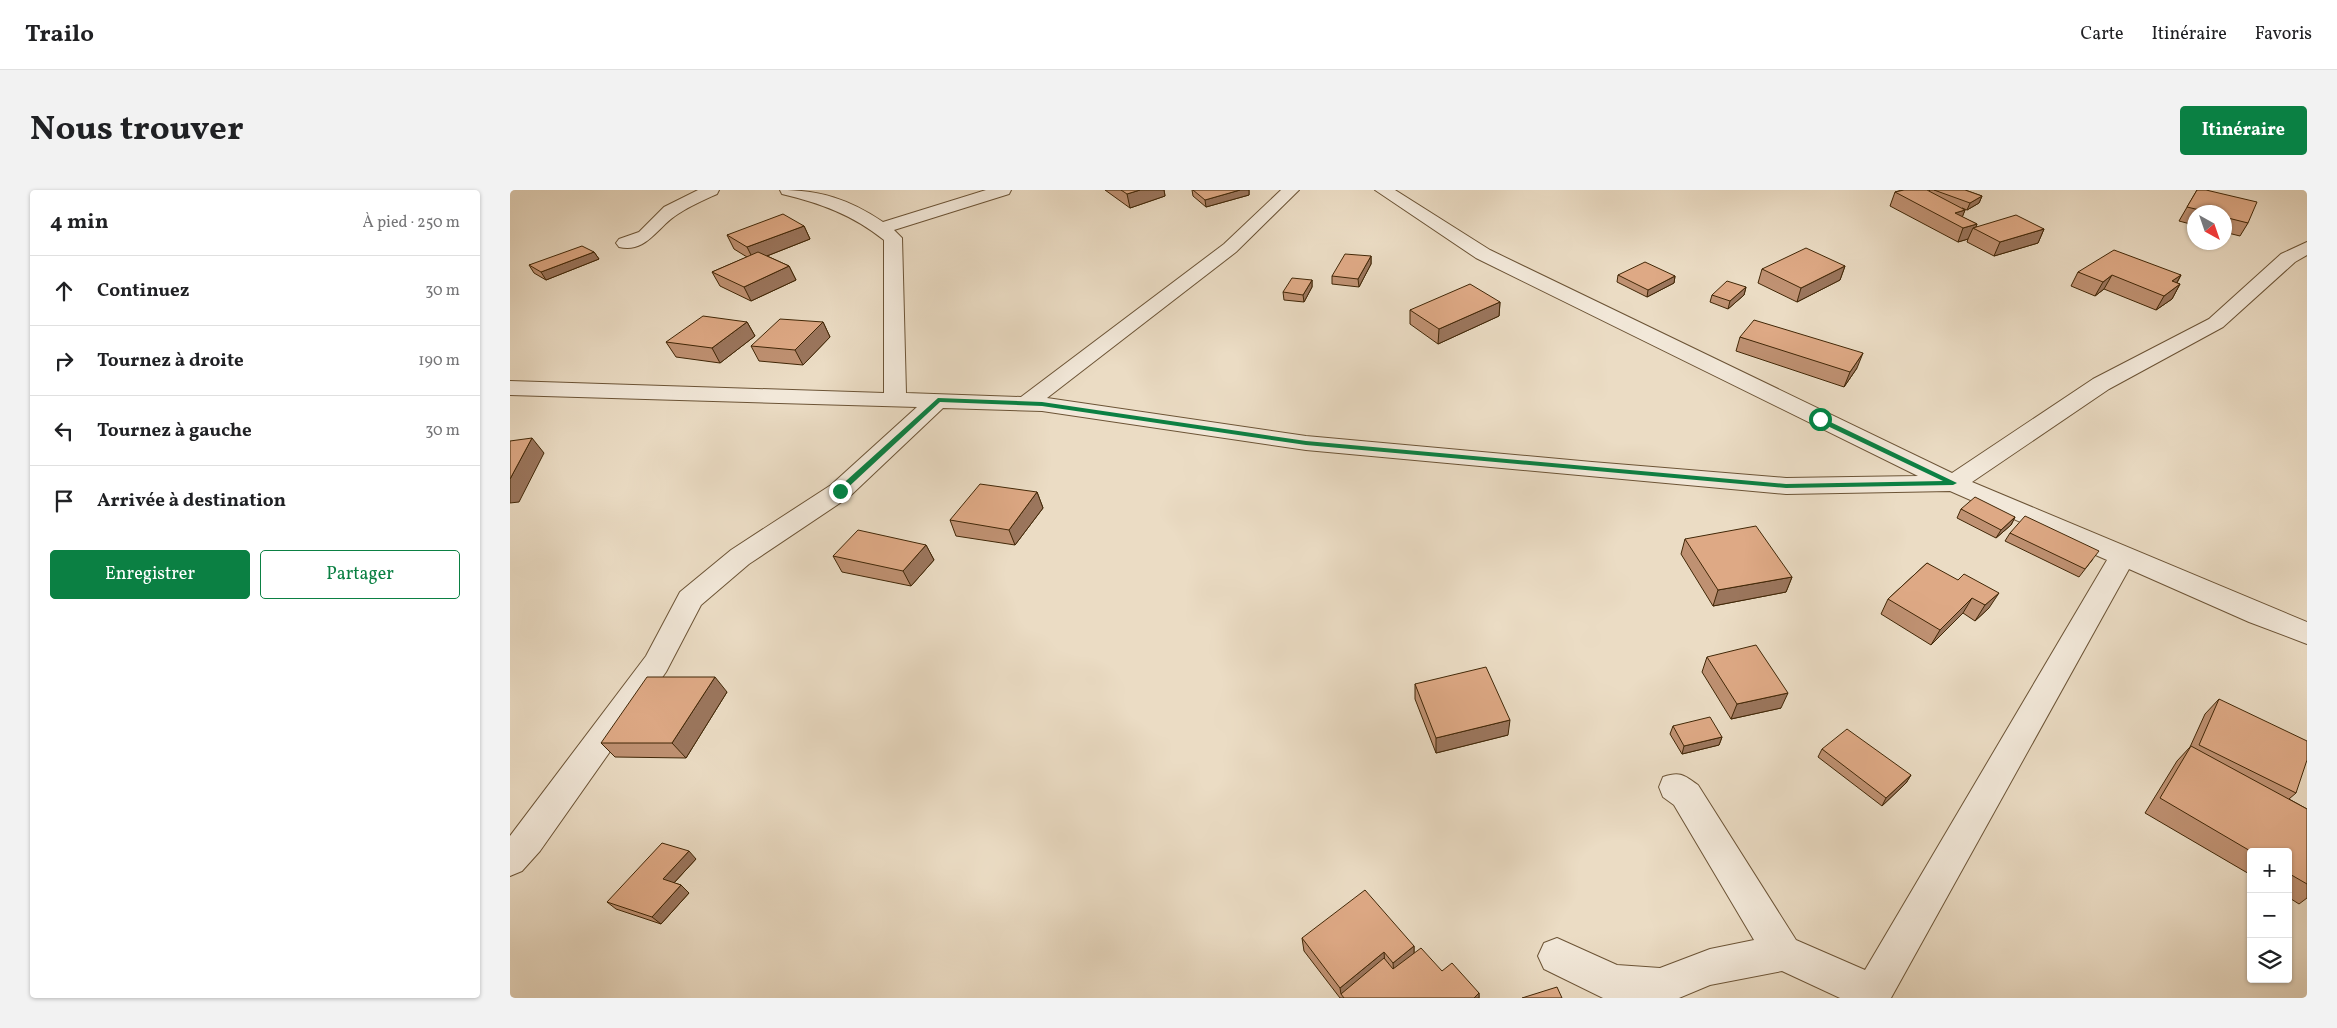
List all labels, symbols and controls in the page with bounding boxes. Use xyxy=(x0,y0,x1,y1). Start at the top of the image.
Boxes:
text: Trailo xyxy=(25,18,94,52)
text: Carte xyxy=(2080,22,2123,47)
text: Itinéraire xyxy=(2151,22,2227,47)
text: Favoris xyxy=(2255,22,2312,47)
text: Nous trouver xyxy=(30,106,244,154)
button: Itinéraire xyxy=(2180,106,2307,155)
north arrow xyxy=(2187,205,2232,250)
text: 4 min xyxy=(50,208,109,237)
text: À pied · 250 m xyxy=(362,212,460,234)
icon: ahead xyxy=(50,277,78,305)
text: Continuez xyxy=(97,278,189,304)
text: 30 m xyxy=(425,280,460,302)
icon: right xyxy=(50,347,78,375)
text: Tournez à droite xyxy=(97,348,244,374)
text: 190 m xyxy=(418,350,460,372)
route start xyxy=(1809,408,1832,431)
icon: left xyxy=(50,417,78,445)
text: Tournez à gauche xyxy=(97,418,252,444)
text: 30 m xyxy=(425,420,460,442)
route end xyxy=(829,480,852,503)
icon: arrive xyxy=(50,487,78,515)
text: Arrivée à destination xyxy=(97,488,286,514)
button: Enregistrer xyxy=(50,550,250,599)
button: Partager xyxy=(260,550,460,599)
map controls xyxy=(2247,848,2292,983)
button: + xyxy=(2247,848,2292,893)
button: − xyxy=(2247,893,2292,938)
button: layers xyxy=(2247,938,2292,983)

